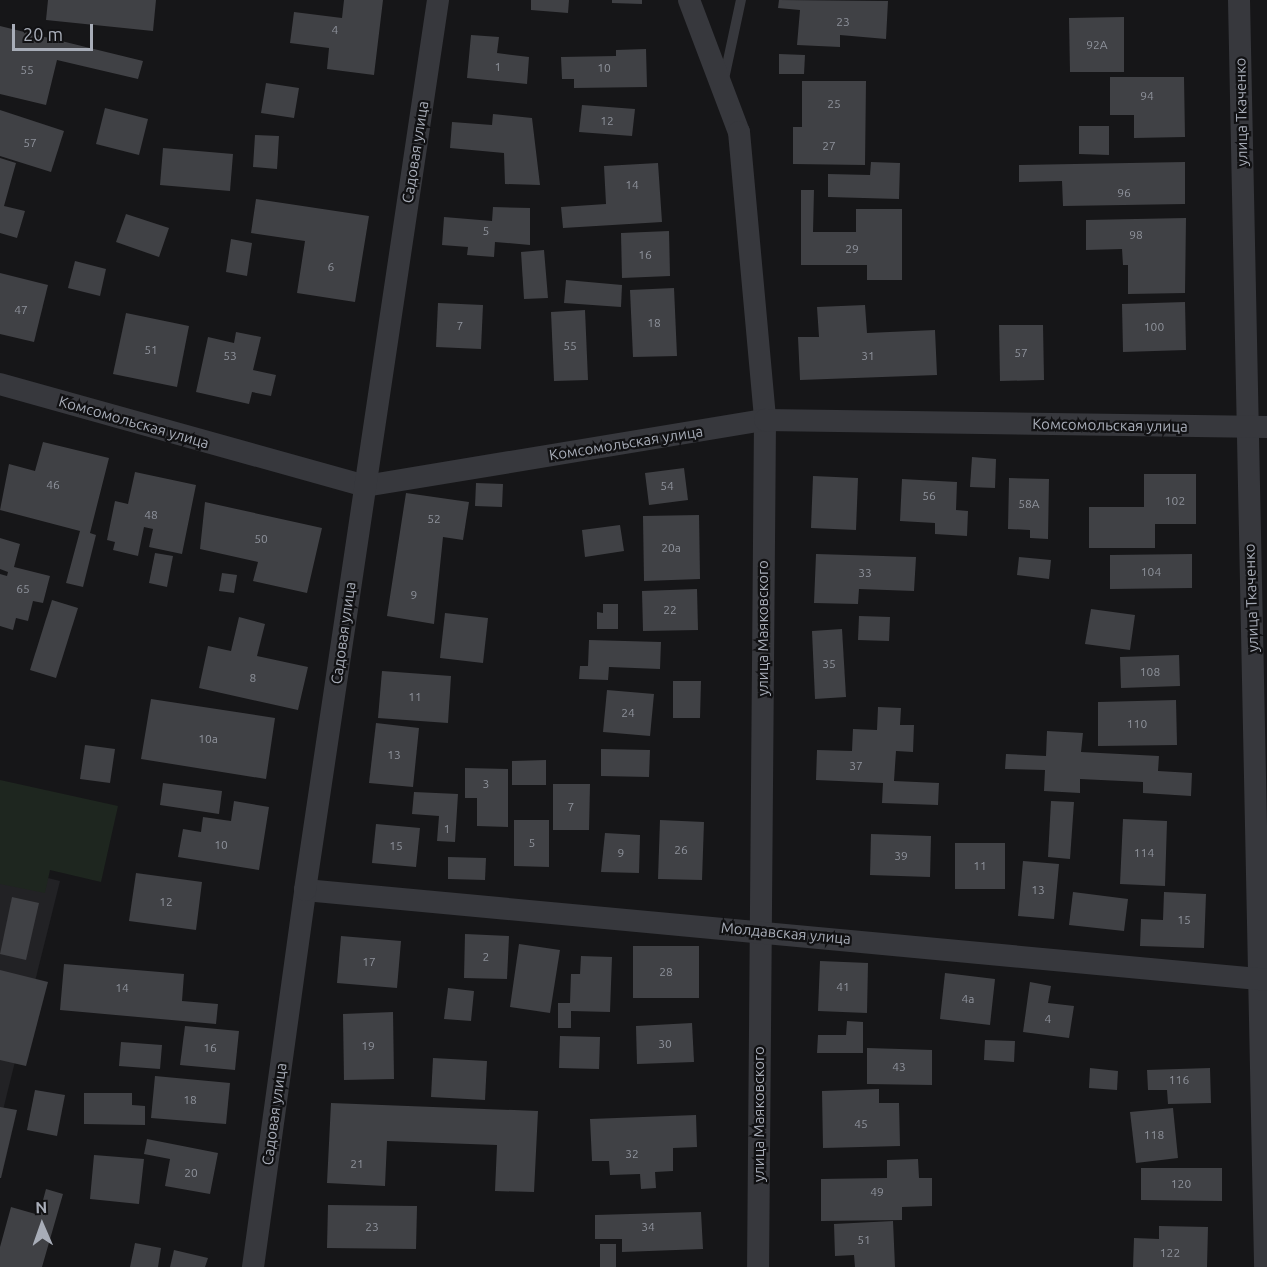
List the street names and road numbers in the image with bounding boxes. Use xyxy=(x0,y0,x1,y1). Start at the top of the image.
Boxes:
street label: улица Ткаченко xyxy=(1231,58,1251,166)
street label: Садовая улица xyxy=(398,100,432,204)
street label: Комсомольская улица xyxy=(57,392,211,452)
street label: Комсомольская улица xyxy=(1032,415,1188,435)
street label: Комсомольская улица xyxy=(548,422,704,464)
street label: улица Ткаченко xyxy=(1240,543,1262,653)
street label: улица Маяковского xyxy=(754,560,772,696)
street label: Садовая улица xyxy=(327,581,359,685)
street label: Молдавская улица xyxy=(720,918,852,948)
street label: улица Маяковского xyxy=(750,1046,768,1182)
street label: Садовая улица xyxy=(258,1062,290,1166)

